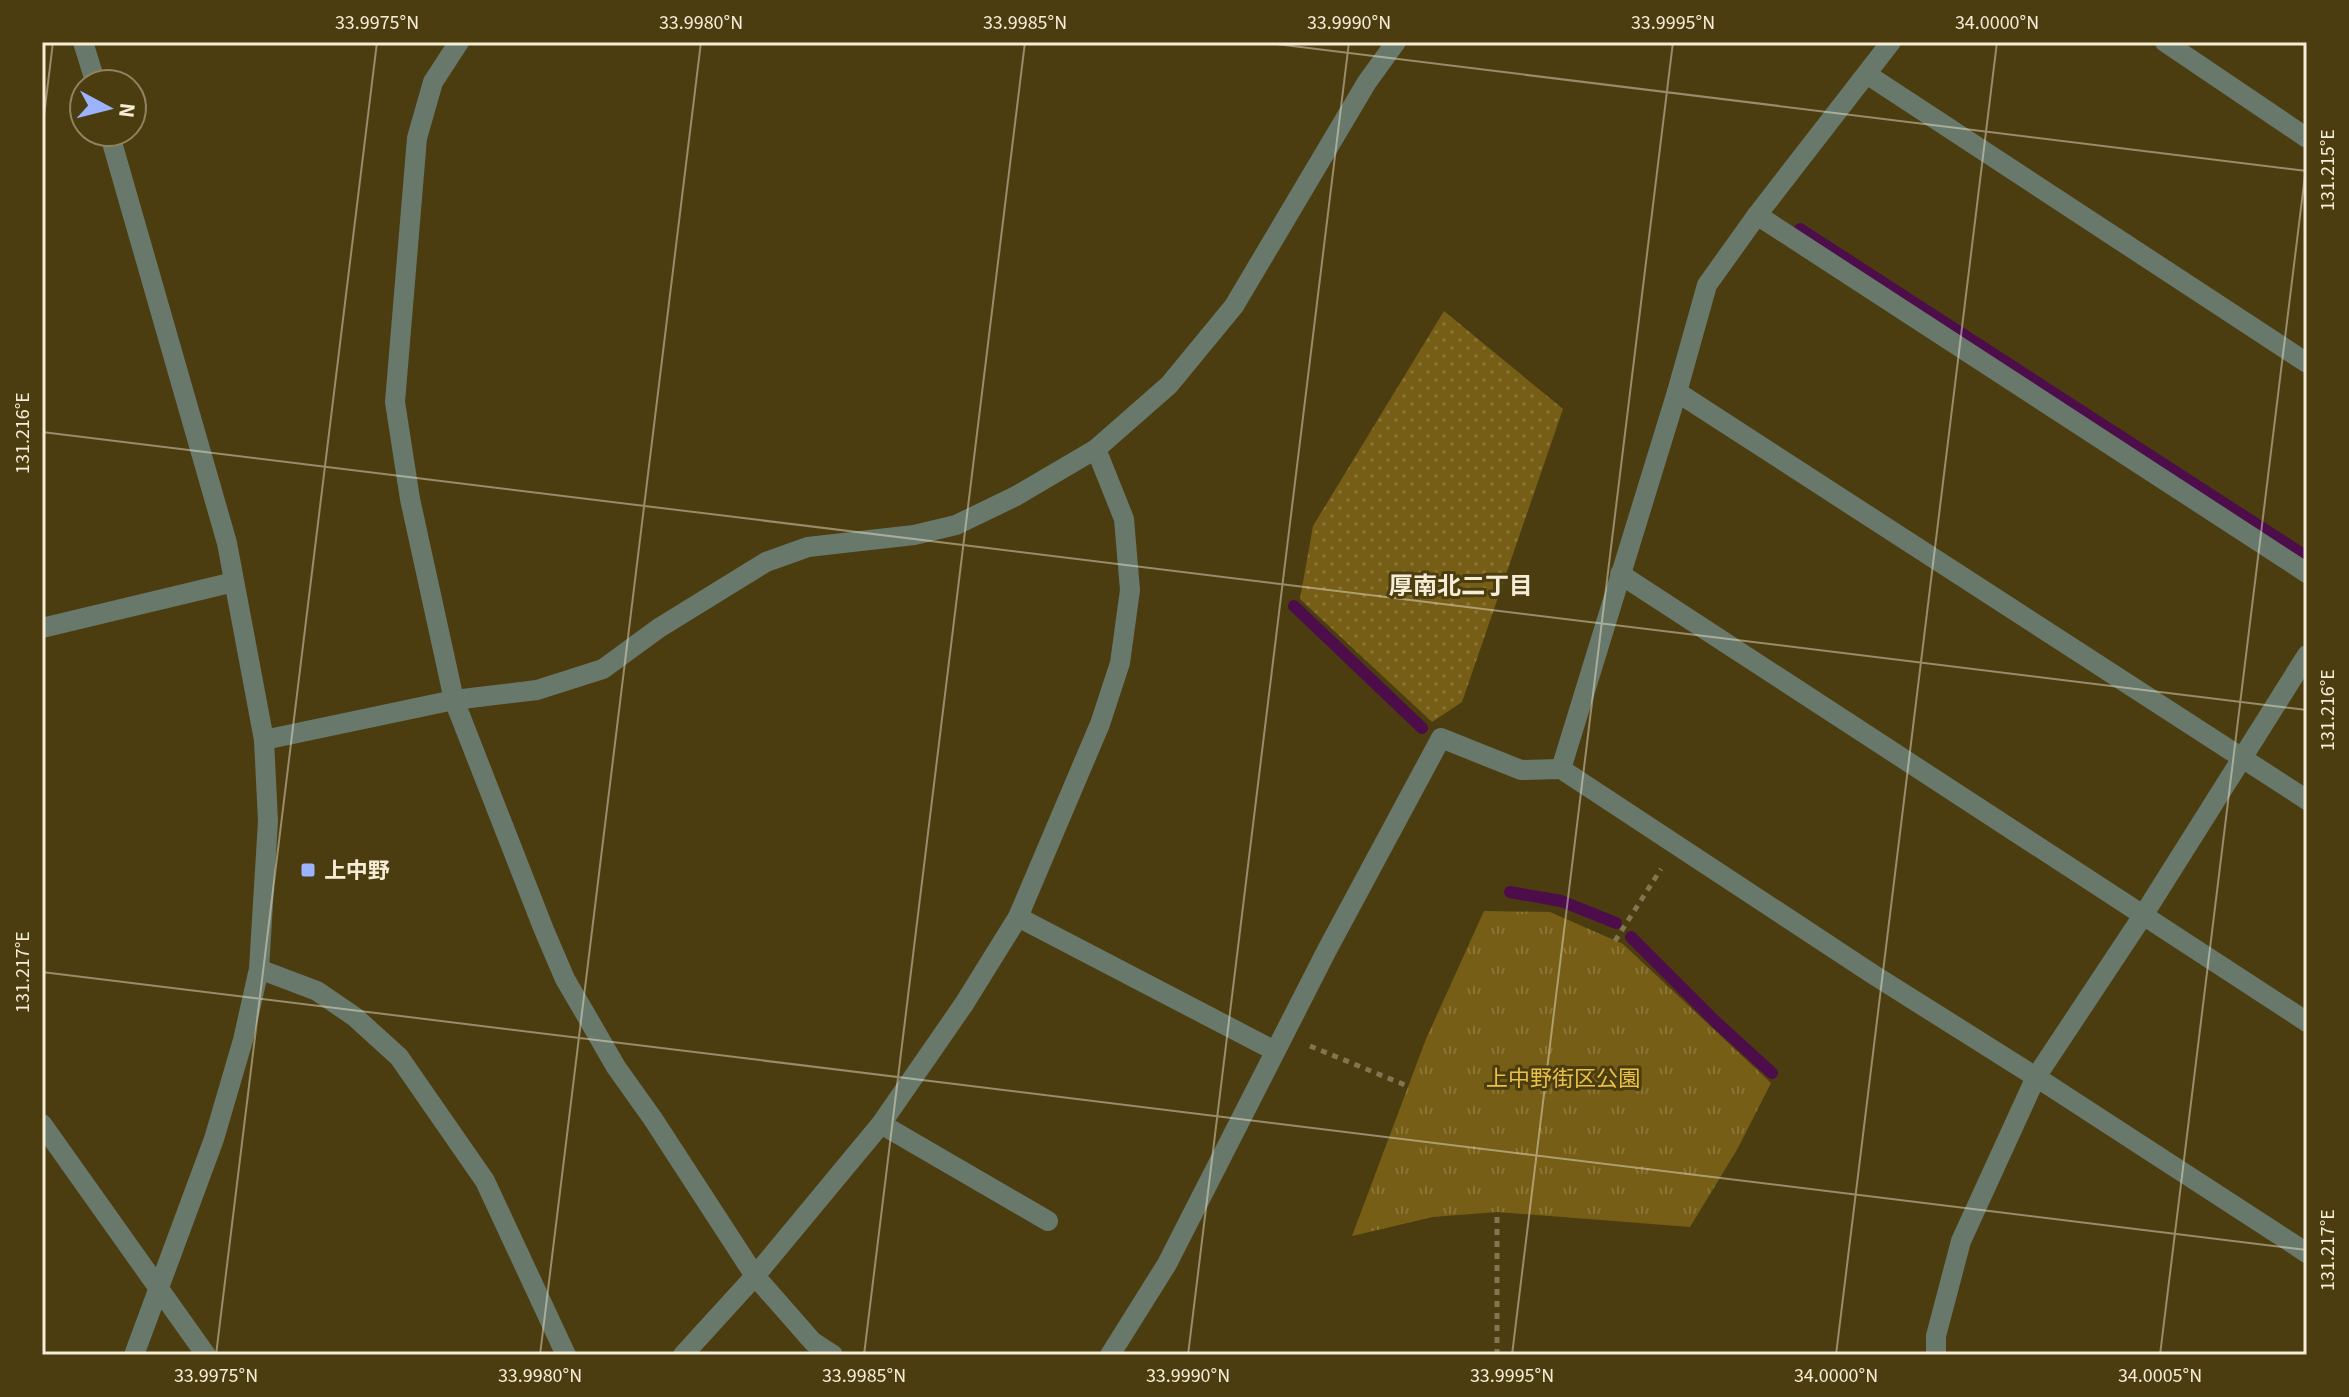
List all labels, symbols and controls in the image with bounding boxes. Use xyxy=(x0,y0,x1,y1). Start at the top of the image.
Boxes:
text: 33.9975°N xyxy=(335,9,419,37)
text: 33.9980°N xyxy=(659,9,743,37)
text: 33.9985°N xyxy=(983,9,1067,37)
text: 33.9990°N xyxy=(1307,9,1391,37)
text: 33.9995°N xyxy=(1631,9,1715,37)
text: 34.0000°N xyxy=(1955,9,2039,37)
north arrow xyxy=(68,68,148,148)
text: N xyxy=(110,101,144,120)
text: 131.215°E xyxy=(2314,129,2342,211)
text: 131.216°E xyxy=(9,392,37,474)
district label: 厚南北二丁目 xyxy=(1389,569,1533,604)
text: 131.216°E xyxy=(2314,669,2342,751)
place label: 上中野 xyxy=(324,855,390,887)
marker: 上中野 xyxy=(299,861,317,879)
text: 131.217°E xyxy=(9,931,37,1013)
park label: 上中野街区公園 xyxy=(1486,1063,1640,1095)
text: 131.217°E xyxy=(2314,1209,2342,1291)
text: 33.9975°N xyxy=(174,1362,258,1390)
text: 33.9980°N xyxy=(498,1362,582,1390)
text: 33.9985°N xyxy=(822,1362,906,1390)
text: 33.9990°N xyxy=(1146,1362,1230,1390)
text: 33.9995°N xyxy=(1470,1362,1554,1390)
text: 34.0000°N xyxy=(1794,1362,1878,1390)
text: 34.0005°N xyxy=(2118,1362,2202,1390)

